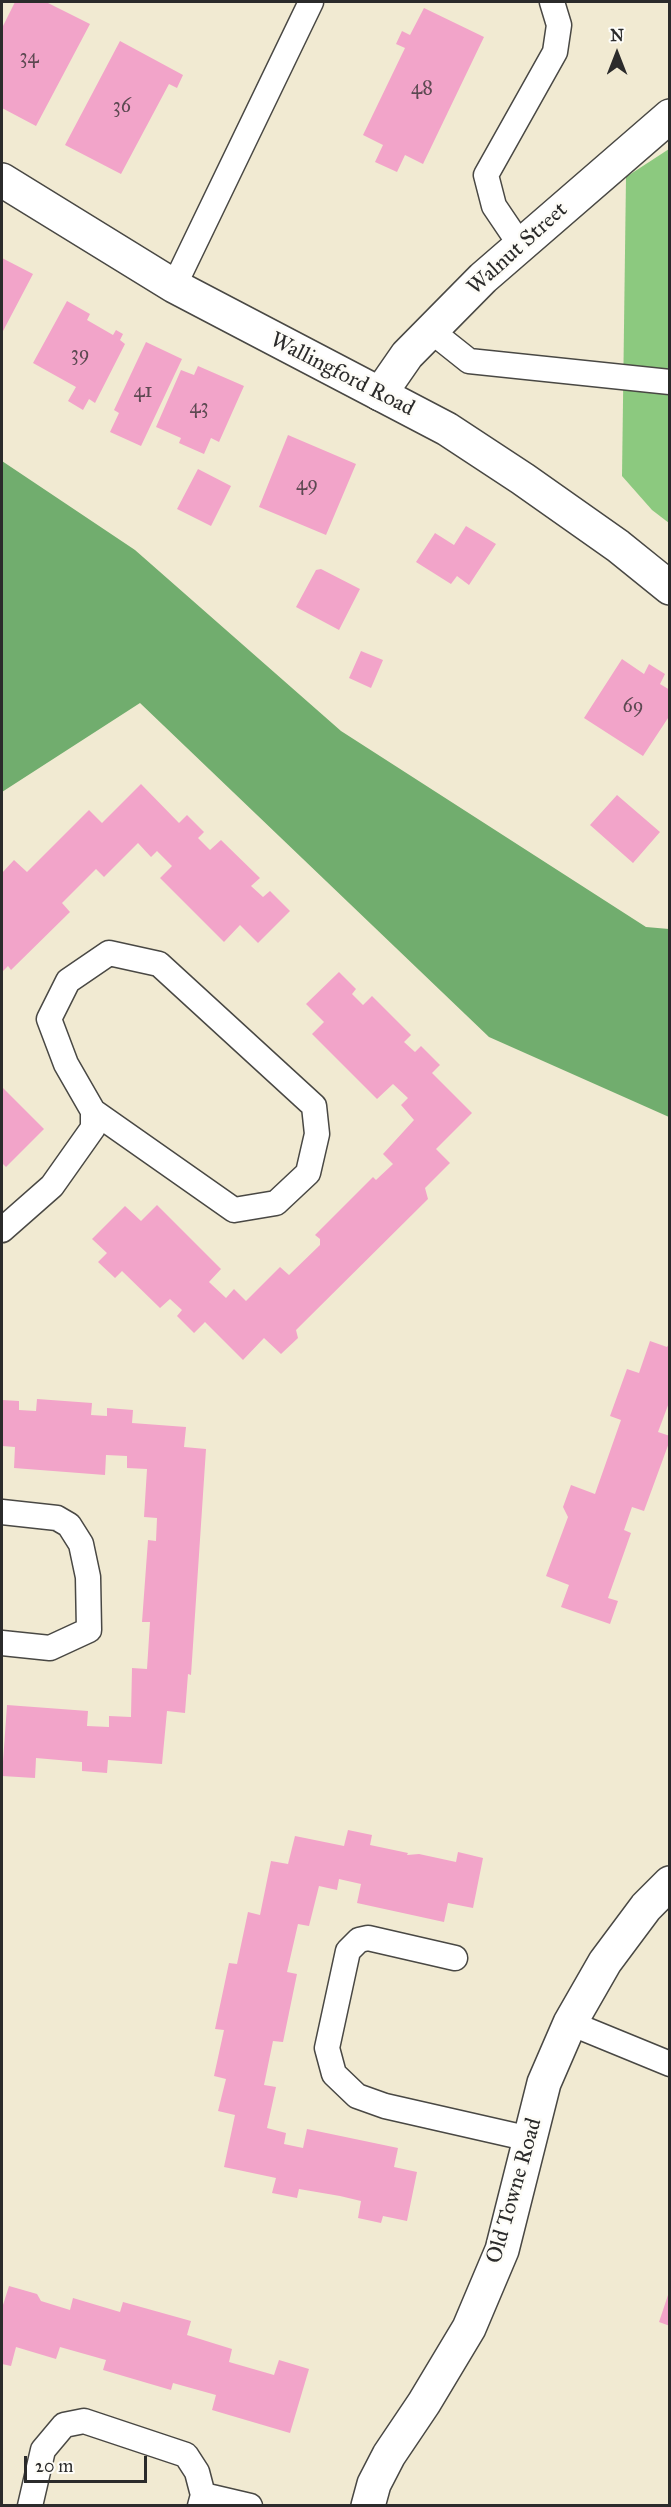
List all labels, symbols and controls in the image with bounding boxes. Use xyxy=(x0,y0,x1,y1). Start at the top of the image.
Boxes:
north arrow xyxy=(587,24,647,84)
text: N xyxy=(610,26,624,45)
house number: 34 xyxy=(19,46,39,70)
house number: 48 xyxy=(411,77,433,101)
house number: 36 xyxy=(113,95,131,119)
street label: Walnut Street xyxy=(462,197,574,301)
street label: Wallingford Road xyxy=(265,327,419,423)
house number: 39 xyxy=(71,343,89,367)
house number: 41 xyxy=(133,380,153,404)
house number: 43 xyxy=(189,396,209,420)
house number: 49 xyxy=(296,473,318,497)
house number: 69 xyxy=(623,695,643,719)
street label: Old Towne Road xyxy=(482,2115,548,2267)
scale bar xyxy=(27,2444,150,2482)
text: 20 m xyxy=(35,2455,73,2477)

